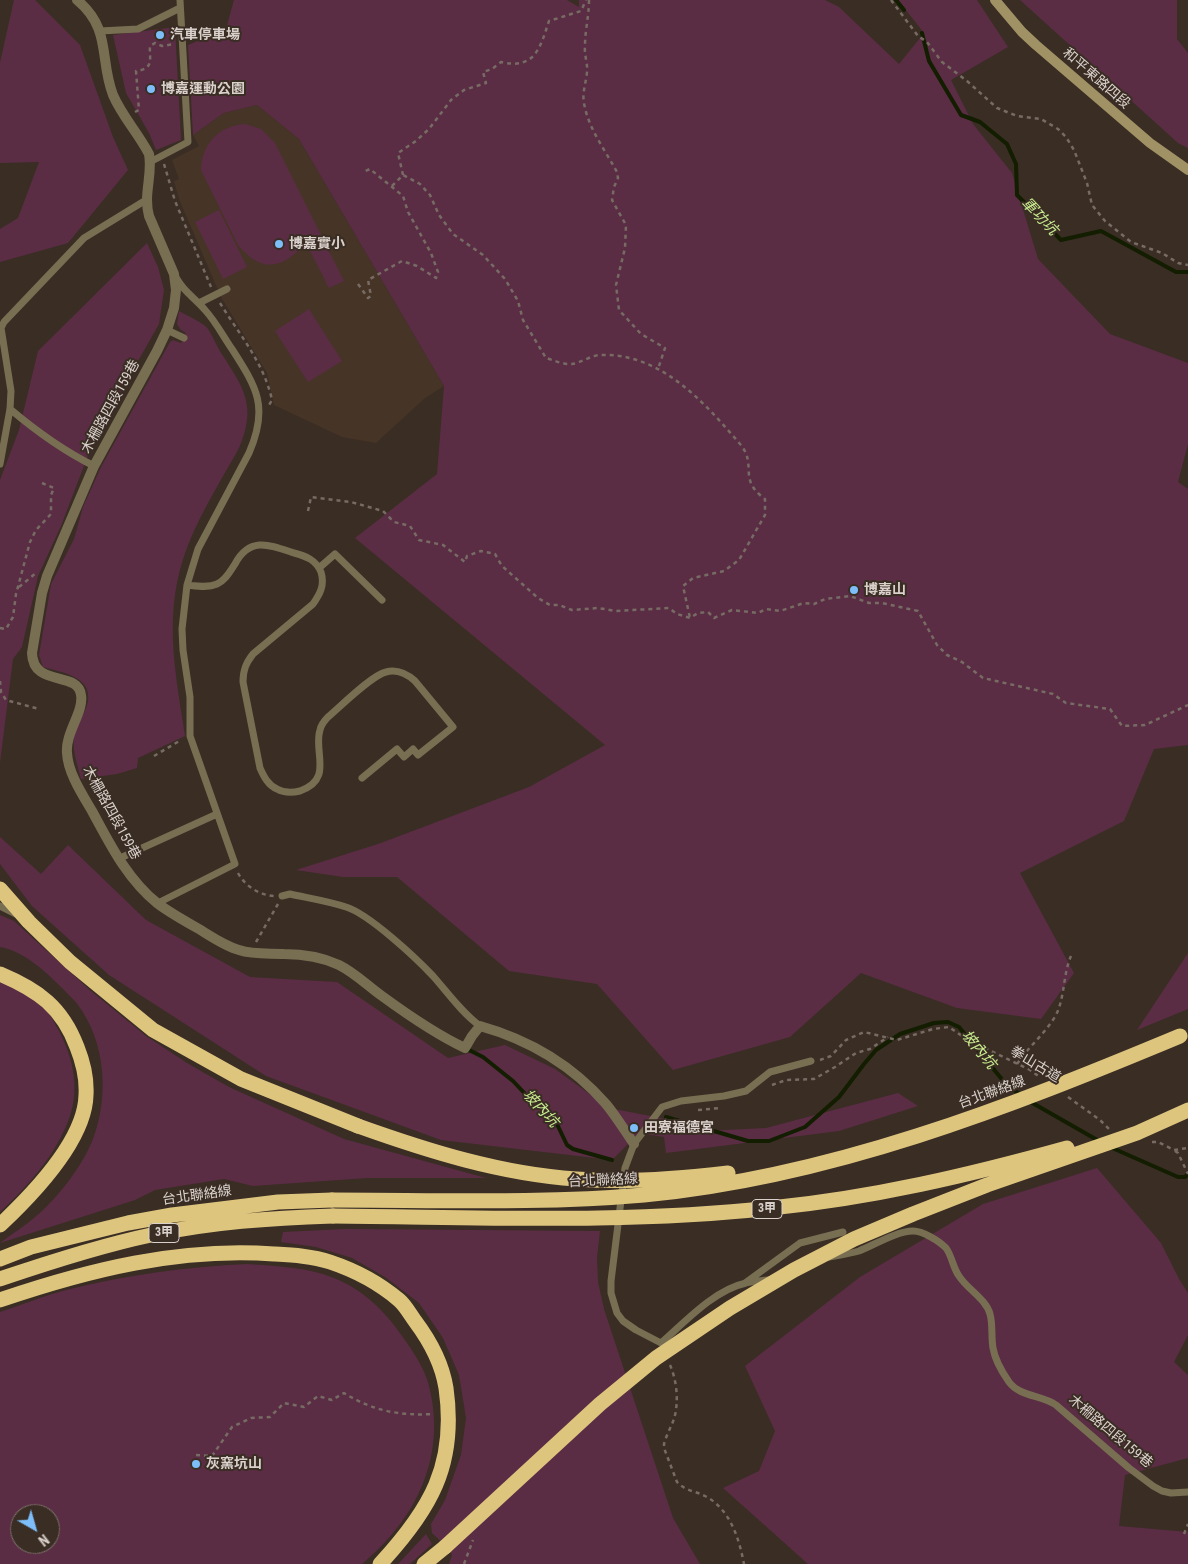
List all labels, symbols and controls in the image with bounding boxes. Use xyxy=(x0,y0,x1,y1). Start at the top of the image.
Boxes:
place label: 汽車停車場 xyxy=(170,27,240,43)
marker: 汽車停車場 xyxy=(154,29,166,41)
street label: 和平東路四段 xyxy=(1059,45,1133,113)
place label: 博嘉運動公園 xyxy=(161,81,245,97)
marker: 博嘉運動公園 xyxy=(145,83,157,95)
water label: 軍功坑 xyxy=(1017,195,1061,239)
place label: 博嘉實小 xyxy=(289,236,345,252)
marker: 博嘉實小 xyxy=(273,238,285,250)
street label: 木柵路四段159巷 xyxy=(78,357,144,457)
place label: 博嘉山 xyxy=(864,582,906,598)
marker: 博嘉山 xyxy=(848,584,860,596)
street label: 木柵路四段159巷 xyxy=(78,763,144,863)
water label: 坡內坑 xyxy=(957,1027,999,1073)
street label: 拳山古道 xyxy=(1007,1043,1063,1087)
street label: 台北聯絡線 xyxy=(956,1073,1028,1113)
water label: 坡內坑 xyxy=(518,1086,562,1132)
place label: 田寮福德宮 xyxy=(644,1120,714,1136)
marker: 田寮福德宮 xyxy=(628,1122,640,1134)
street label: 台北聯絡線 xyxy=(568,1171,638,1191)
street label: 台北聯絡線 xyxy=(161,1183,233,1209)
road number: 3甲 xyxy=(752,1200,782,1218)
road number: 3甲 xyxy=(149,1224,179,1242)
street label: 木柵路四段159巷 xyxy=(1064,1392,1156,1472)
place label: 灰窯坑山 xyxy=(206,1456,262,1472)
marker: 灰窯坑山 xyxy=(190,1458,202,1470)
north arrow xyxy=(10,1504,60,1554)
text: N xyxy=(35,1531,52,1549)

